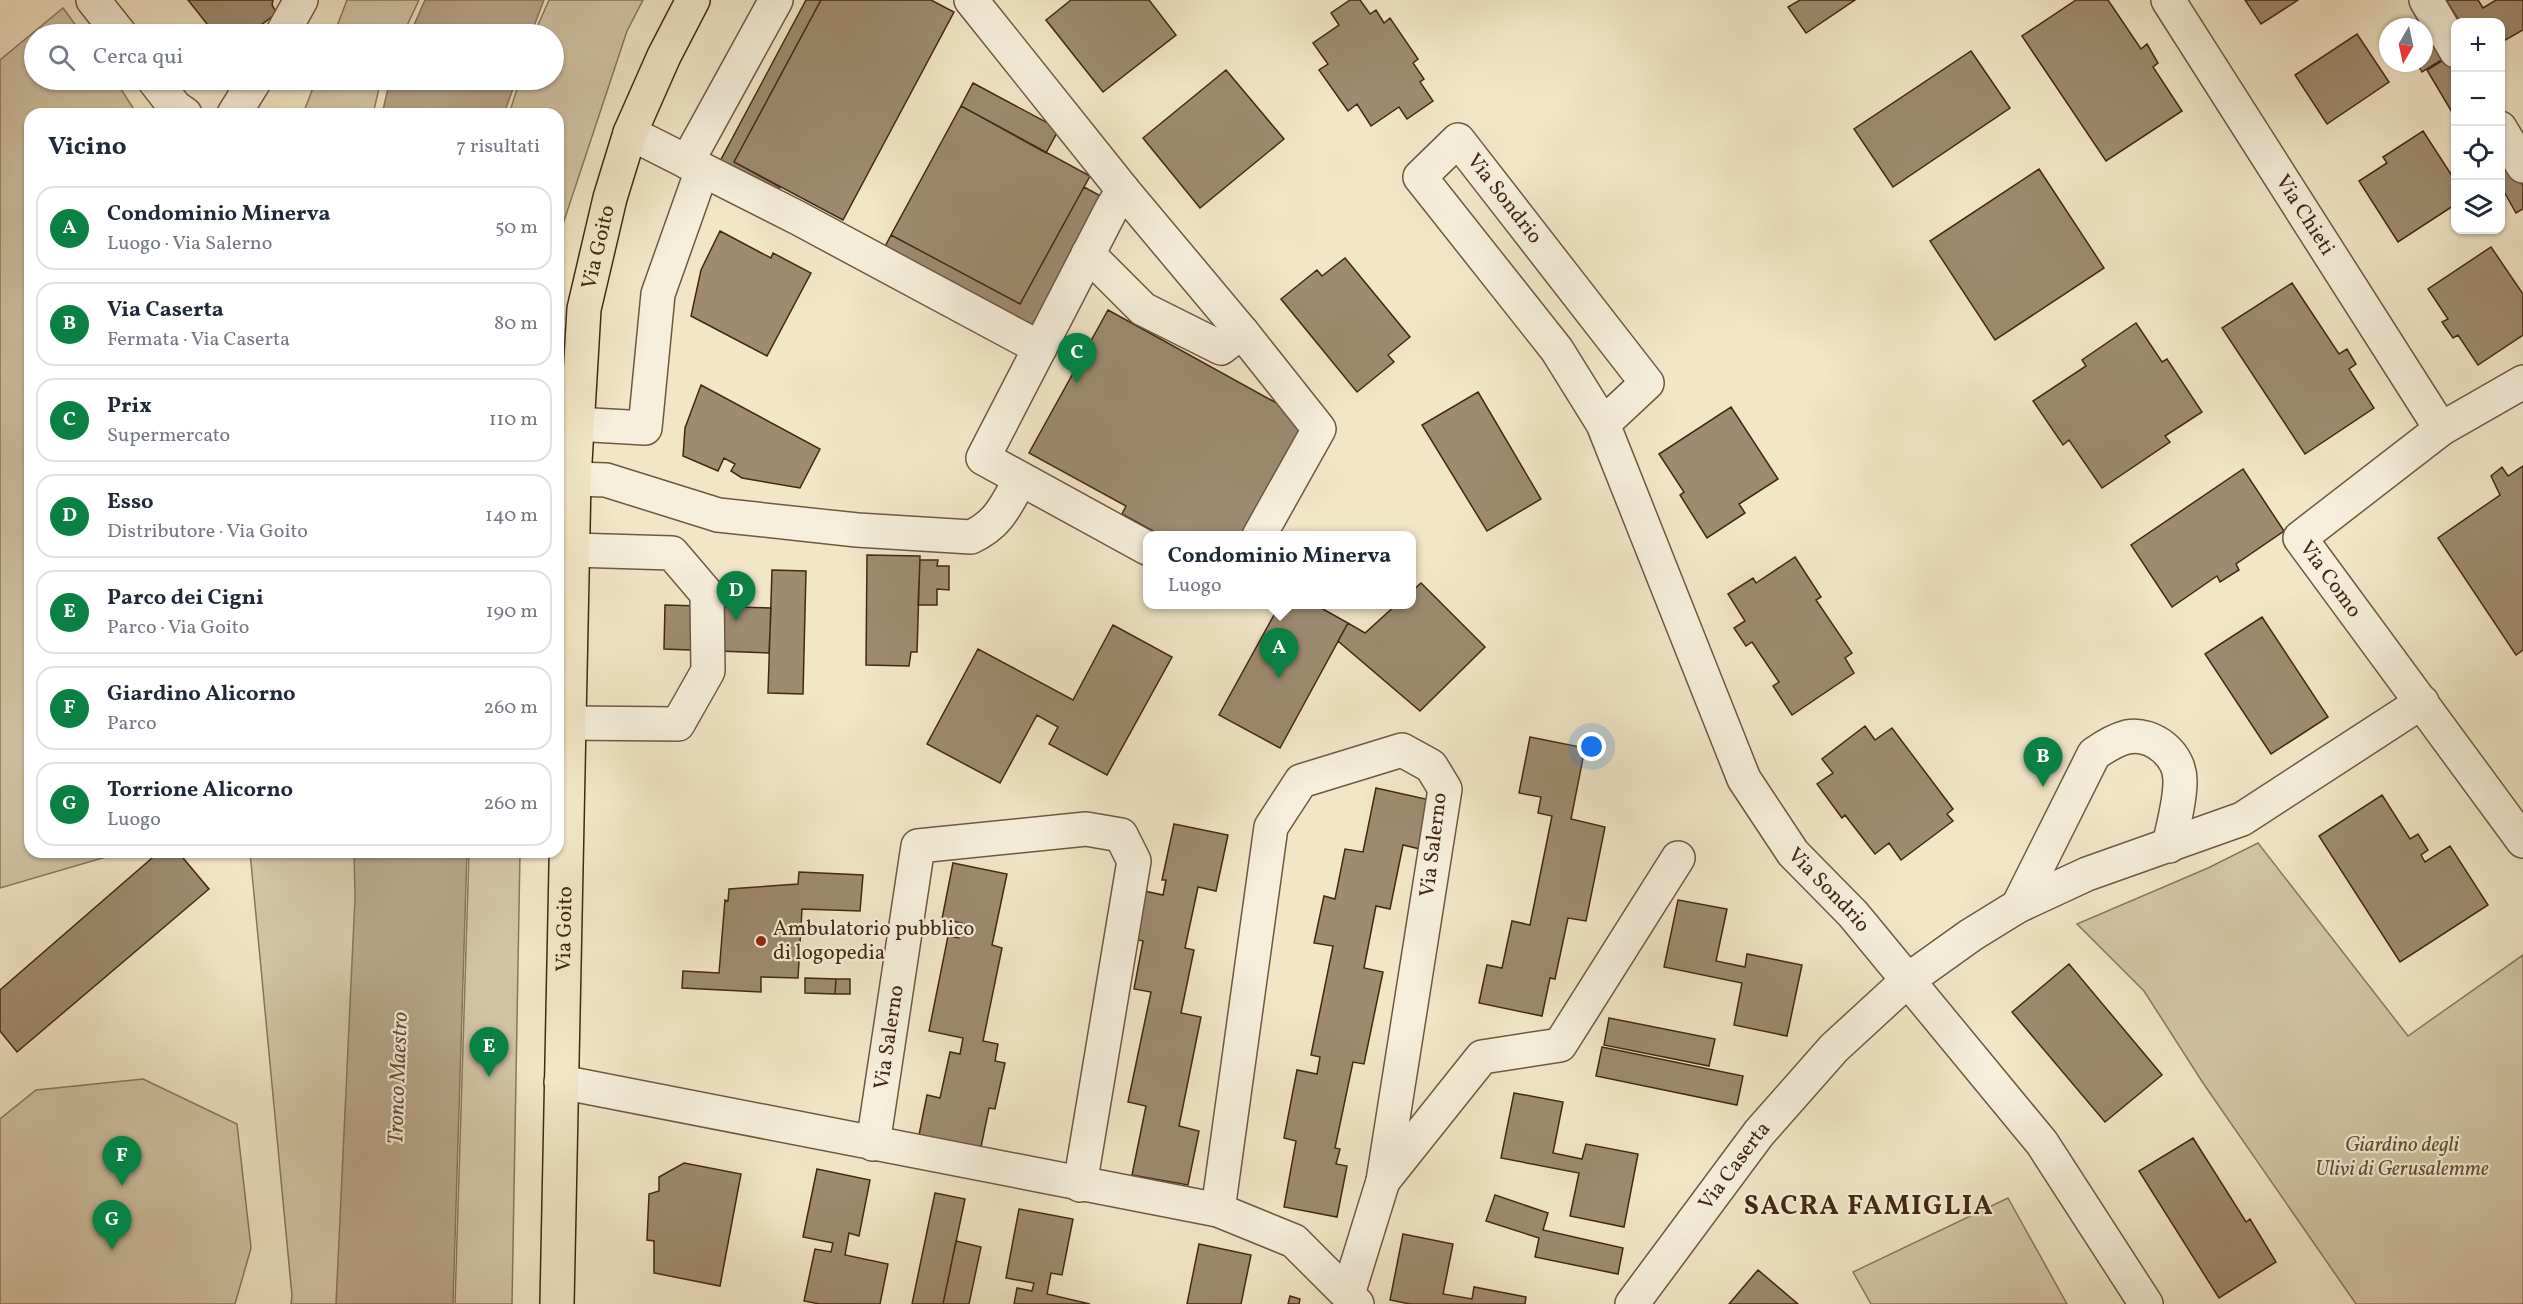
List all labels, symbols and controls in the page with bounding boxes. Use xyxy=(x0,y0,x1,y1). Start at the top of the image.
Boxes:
north arrow xyxy=(2379,18,2433,72)
map controls xyxy=(2451,18,2505,234)
button: + xyxy=(2451,18,2505,72)
search box xyxy=(24,24,564,90)
icon: search xyxy=(45,41,78,74)
text: Cerca qui xyxy=(93,42,183,73)
button: − xyxy=(2451,72,2505,126)
button: locate xyxy=(2451,126,2505,180)
text: Vicino xyxy=(48,129,127,165)
text: 7 risultati xyxy=(456,133,540,161)
street label: Via Sondrio xyxy=(1459,148,1549,250)
street label: Via Chieti xyxy=(2268,169,2341,261)
button: layers xyxy=(2451,180,2505,234)
text: Condominio Minerva xyxy=(107,199,330,230)
street label: Via Goito xyxy=(575,202,622,292)
text: A xyxy=(62,214,77,242)
text: 50 m xyxy=(495,214,538,242)
text: Luogo · Via Salerno xyxy=(107,230,272,258)
text: Via Caserta xyxy=(107,295,224,326)
text: B xyxy=(63,310,76,338)
text: 80 m xyxy=(494,310,538,338)
text: Fermata · Via Caserta xyxy=(107,326,290,354)
pin: C xyxy=(1058,334,1096,383)
text: Prix xyxy=(107,391,152,422)
text: C xyxy=(63,406,76,434)
text: 110 m xyxy=(489,406,538,434)
text: Supermercato xyxy=(107,422,230,450)
text: Esso xyxy=(107,487,154,518)
text: D xyxy=(62,502,77,530)
text: 140 m xyxy=(485,502,538,530)
text: Distributore · Via Goito xyxy=(107,518,308,546)
popup xyxy=(1143,531,1416,609)
street label: Via Como xyxy=(2292,535,2368,624)
text: Condominio Minerva xyxy=(1168,541,1391,572)
pin: D xyxy=(716,572,756,621)
text: Luogo xyxy=(1168,572,1222,600)
text: Parco dei Cigni xyxy=(107,583,264,614)
text: E xyxy=(63,598,76,626)
text: 190 m xyxy=(486,598,538,626)
text: Parco · Via Goito xyxy=(107,614,249,642)
pin: A xyxy=(1260,628,1298,678)
text: Giardino Alicorno xyxy=(107,679,296,710)
text: F xyxy=(64,694,75,722)
text: 260 m xyxy=(483,694,538,722)
text: Parco xyxy=(107,710,157,738)
your location xyxy=(1577,732,1606,761)
pin: B xyxy=(2024,738,2062,787)
text: Torrione Alicorno xyxy=(107,775,293,806)
text: G xyxy=(62,790,77,818)
text: 260 m xyxy=(483,790,538,818)
street label: Via Salerno xyxy=(1413,791,1455,899)
text: Luogo xyxy=(107,806,161,834)
street label: Via Sondrio xyxy=(1781,841,1877,939)
street label: Via Goito xyxy=(549,886,580,972)
place label: Ambulatorio pubblico di logopedia xyxy=(773,915,975,968)
marker: Ambulatorio pubblico di logopedia xyxy=(754,934,768,948)
street label: Via Salerno xyxy=(867,983,911,1091)
water label: Tronco Maestro xyxy=(381,1011,417,1145)
pin: E xyxy=(470,1028,508,1077)
street label: Via Caserta xyxy=(1692,1115,1777,1216)
park label: Giardino degli Ulivi di Gerusalemme xyxy=(2315,1131,2489,1184)
pin: F xyxy=(102,1136,142,1186)
district label: SACRA FAMIGLIA xyxy=(1744,1188,1994,1226)
pin: G xyxy=(92,1200,132,1250)

